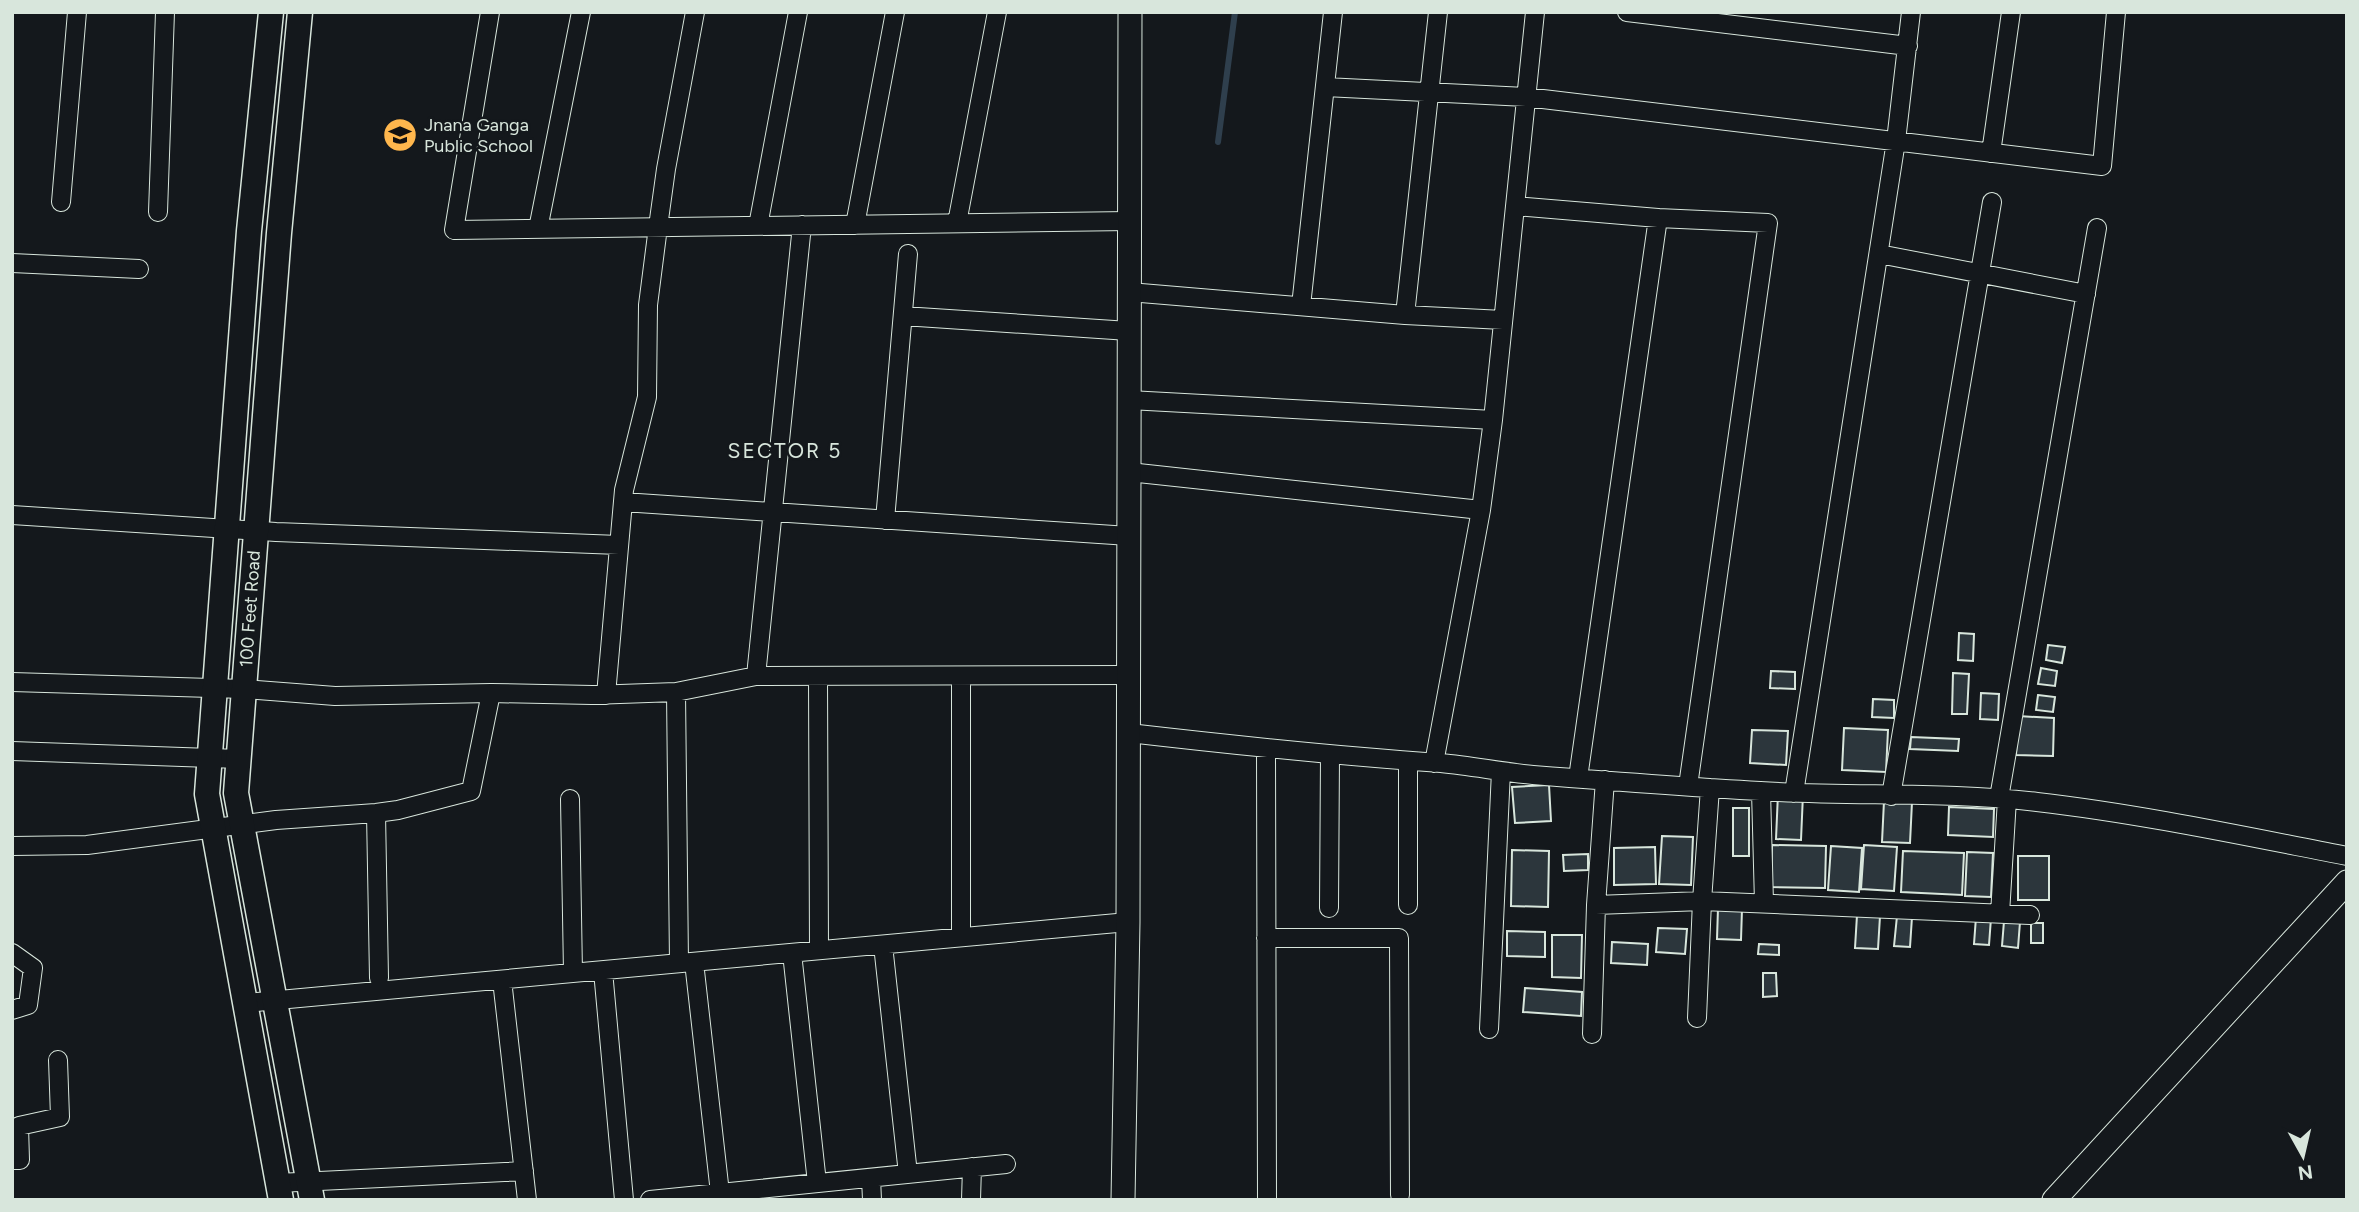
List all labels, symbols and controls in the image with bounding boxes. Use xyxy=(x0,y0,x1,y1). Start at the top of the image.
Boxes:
place label: Jnana Ganga Public School xyxy=(424,114,533,157)
school or university icon: Jnana Ganga Public School xyxy=(381,116,419,154)
district label: SECTOR 5 xyxy=(728,438,842,463)
street label: 100 Feet Road xyxy=(235,550,265,668)
north arrow xyxy=(2268,1121,2338,1191)
text: N xyxy=(2296,1160,2314,1185)

